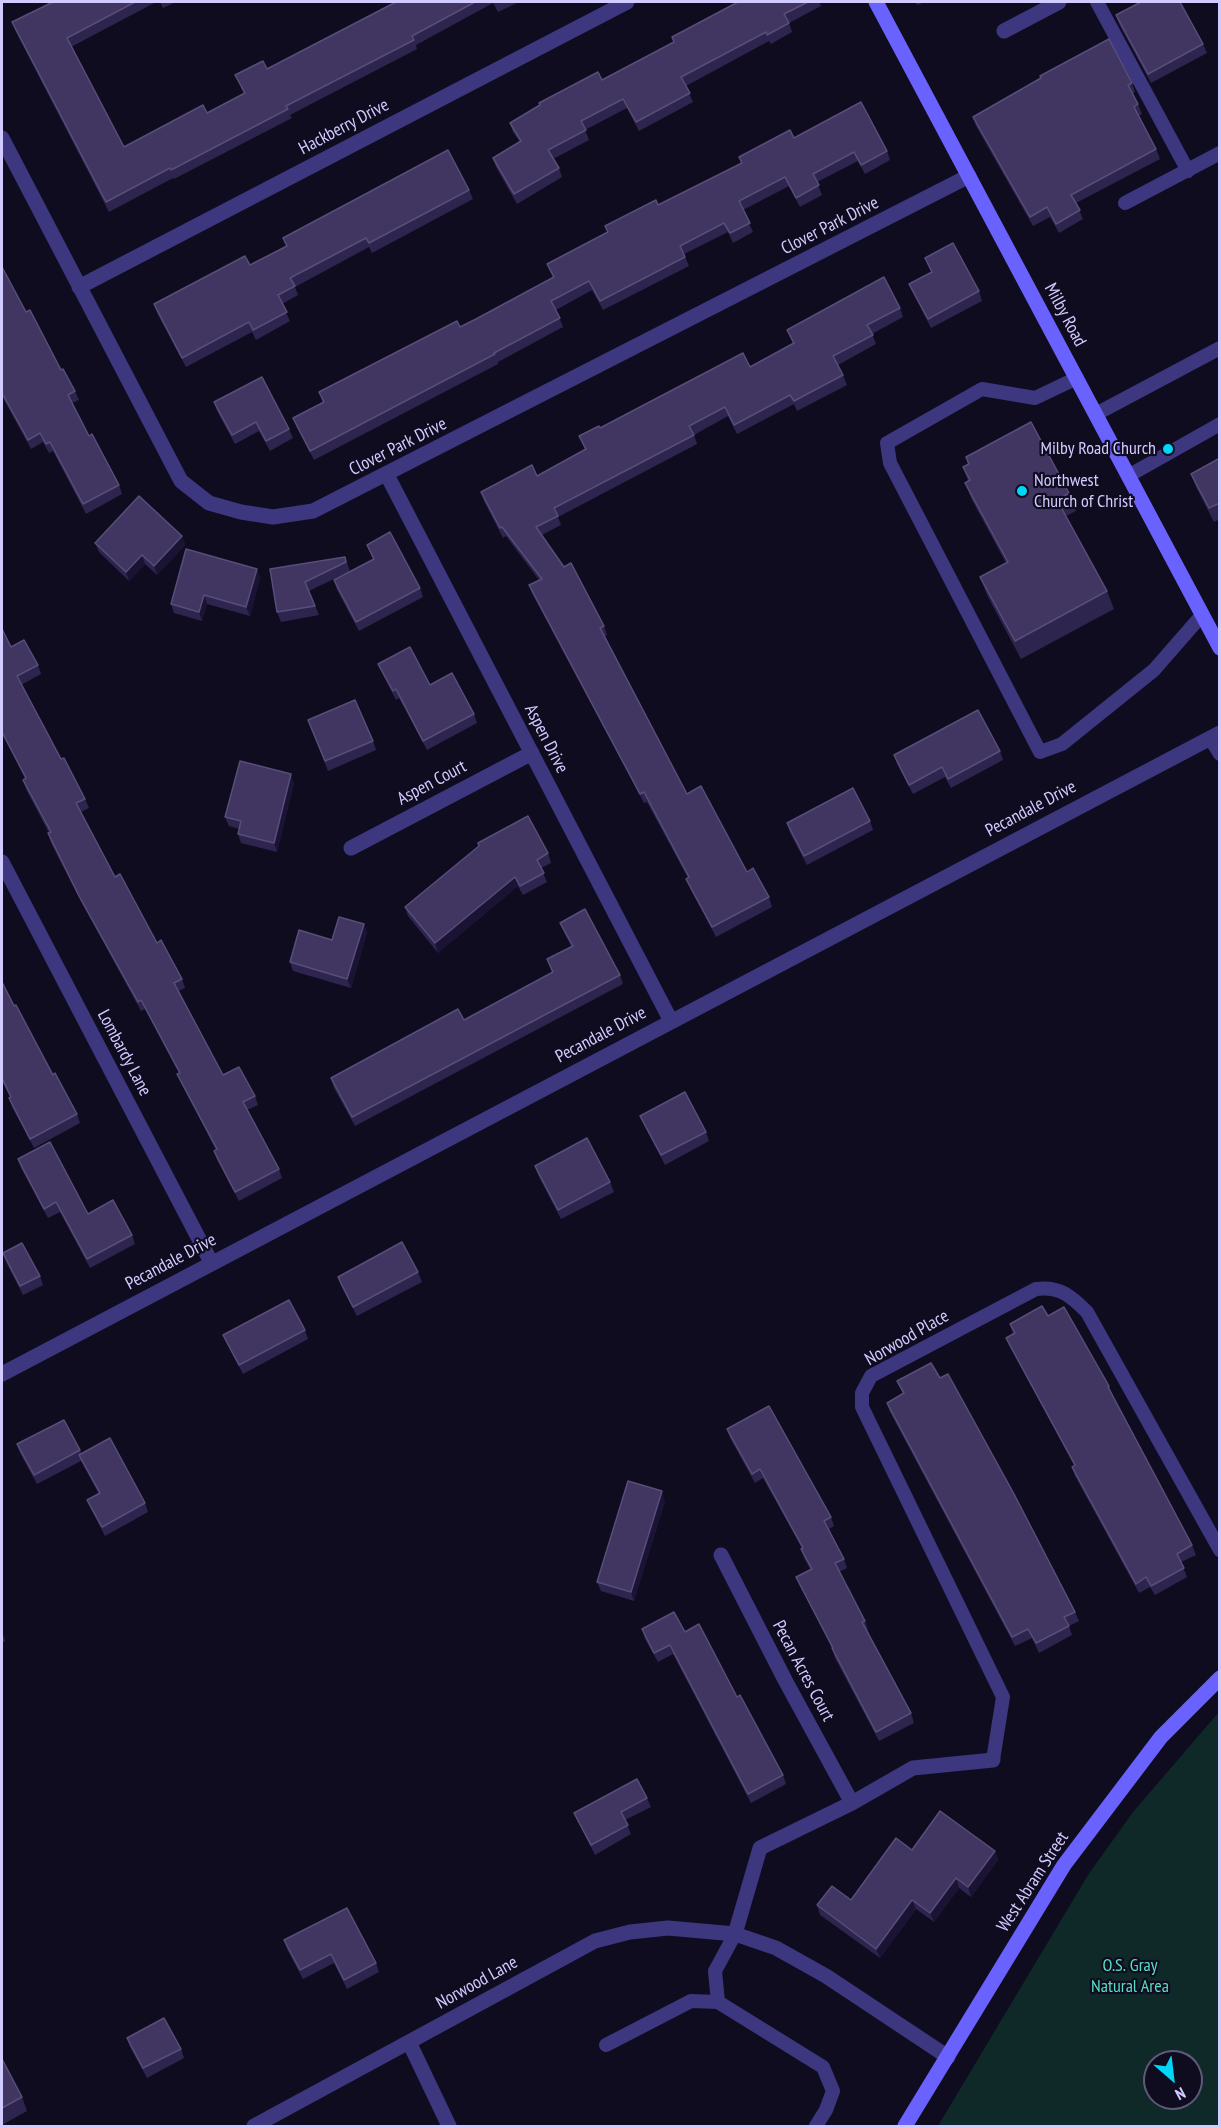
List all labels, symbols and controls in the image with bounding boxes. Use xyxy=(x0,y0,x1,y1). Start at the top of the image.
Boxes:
street label: Hackberry Drive xyxy=(295,94,393,160)
street label: Clover Park Drive xyxy=(778,192,882,260)
street label: Milby Road xyxy=(1039,280,1091,350)
street label: Clover Park Drive xyxy=(346,413,450,481)
place label: Milby Road Church xyxy=(1040,438,1156,460)
marker: Milby Road Church xyxy=(1161,442,1175,456)
place label: Northwest Church of Christ xyxy=(1034,470,1133,512)
marker: Northwest Church of Christ xyxy=(1015,484,1029,498)
street label: Aspen Drive xyxy=(520,701,572,777)
street label: Aspen Court xyxy=(394,756,470,810)
street label: Pecandale Drive xyxy=(982,776,1080,842)
street label: Pecandale Drive xyxy=(552,1002,650,1068)
street label: Lombardy Lane xyxy=(92,1006,156,1100)
street label: Pecandale Drive xyxy=(122,1229,220,1295)
street label: Norwood Place xyxy=(861,1305,953,1371)
street label: Pecan Acres Court xyxy=(767,1617,839,1725)
street label: West Abram Street xyxy=(993,1828,1073,1936)
street label: Norwood Lane xyxy=(433,1952,521,2014)
park label: O.S. Gray Natural Area xyxy=(1091,1955,1169,1998)
north arrow xyxy=(1143,2050,1203,2110)
text: N xyxy=(1172,2083,1189,2105)

